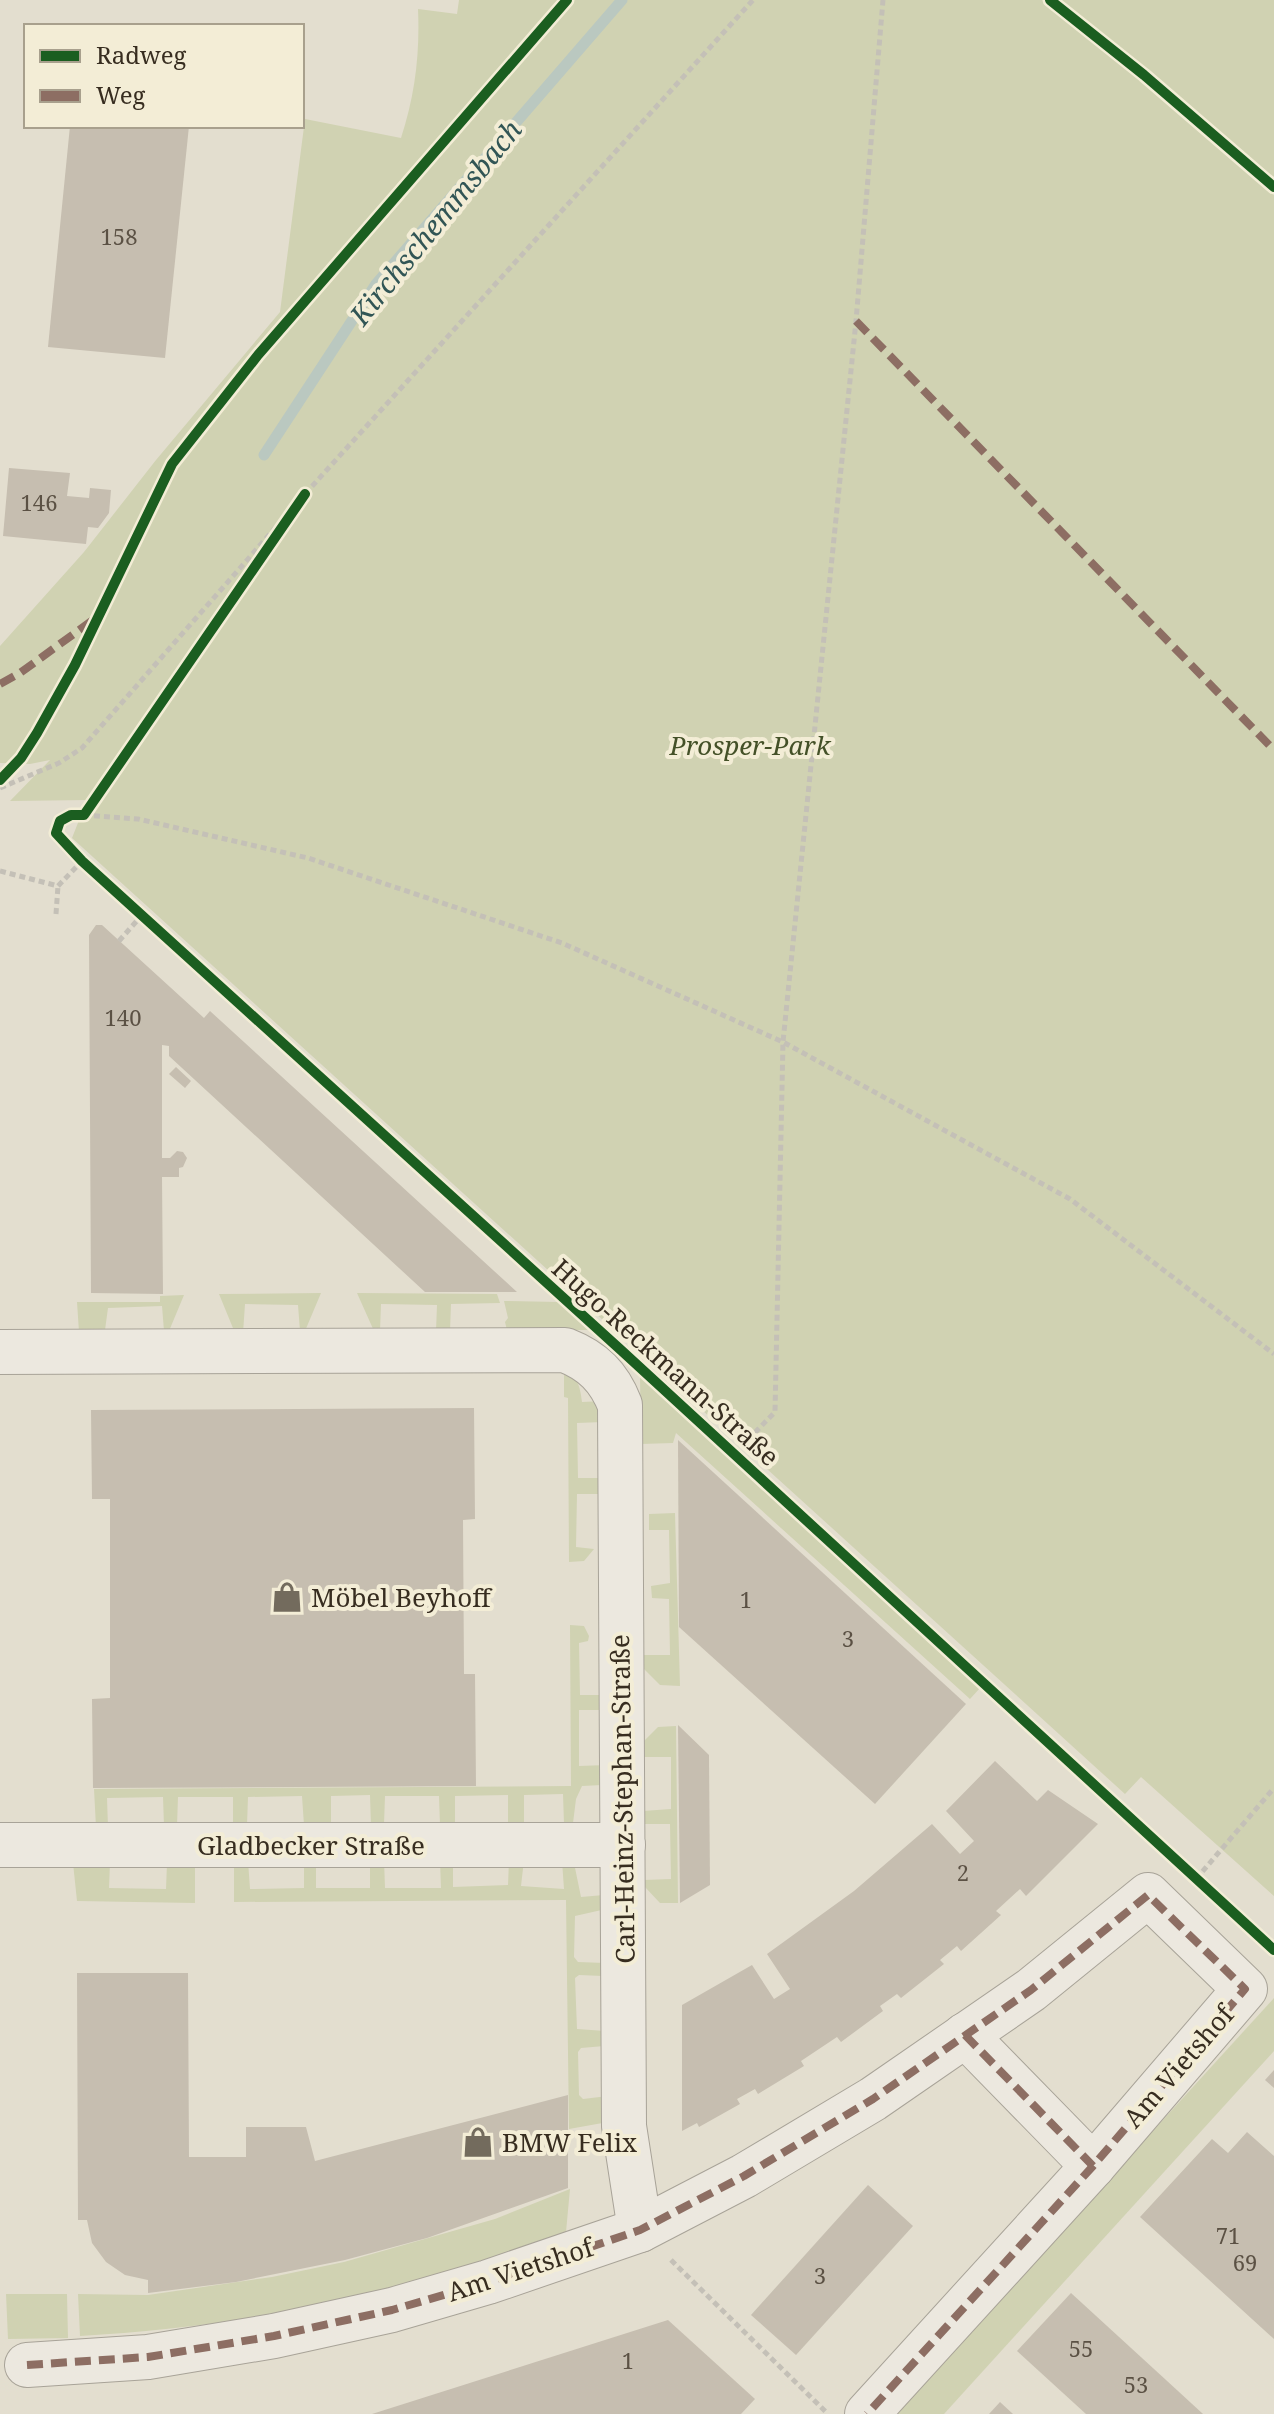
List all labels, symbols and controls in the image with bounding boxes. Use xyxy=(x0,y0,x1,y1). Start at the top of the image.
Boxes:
legend xyxy=(24,24,304,128)
text: Radweg xyxy=(96,38,187,71)
text: Weg xyxy=(96,78,146,111)
water label: Kirchschemmsbach xyxy=(340,111,530,333)
house number: 158 xyxy=(101,221,137,251)
house number: 146 xyxy=(21,487,57,517)
park label: Prosper-Park xyxy=(669,727,832,763)
house number: 140 xyxy=(105,1002,141,1032)
street label: Hugo-Reckmann-Straße xyxy=(545,1250,787,1474)
place label: Möbel Beyhoff xyxy=(311,1579,493,1615)
shop icon: Möbel Beyhoff xyxy=(270,1580,304,1614)
house number: 1 xyxy=(740,1584,752,1614)
house number: 3 xyxy=(842,1623,854,1653)
street label: Carl-Heinz-Stephan-Straße xyxy=(601,1634,643,1964)
street label: Gladbecker Straße xyxy=(197,1827,425,1863)
house number: 2 xyxy=(957,1857,969,1887)
street label: Am Vietshof xyxy=(1115,1995,1243,2135)
place label: BMW Felix xyxy=(502,2124,637,2160)
shop icon: BMW Felix xyxy=(461,2125,495,2159)
house number: 71 xyxy=(1216,2220,1240,2250)
street label: Am Vietshof xyxy=(442,2228,600,2310)
house number: 69 xyxy=(1233,2247,1257,2277)
house number: 3 xyxy=(814,2260,826,2290)
house number: 55 xyxy=(1069,2333,1093,2363)
house number: 1 xyxy=(622,2345,634,2375)
house number: 53 xyxy=(1124,2369,1148,2399)

